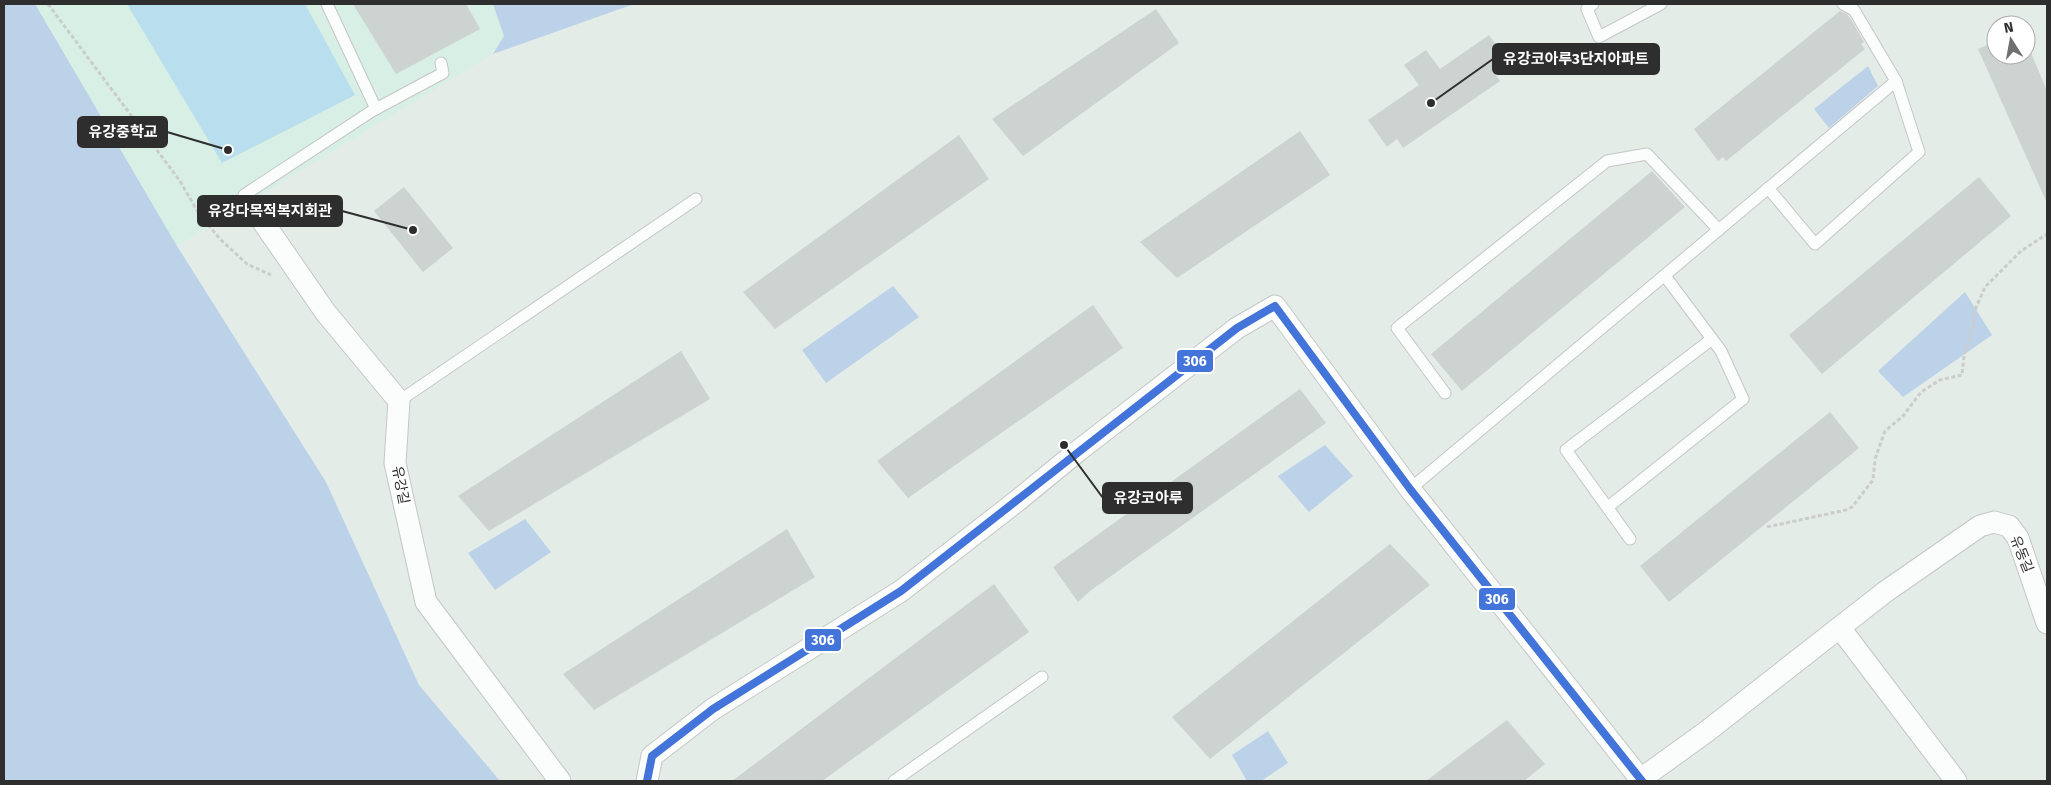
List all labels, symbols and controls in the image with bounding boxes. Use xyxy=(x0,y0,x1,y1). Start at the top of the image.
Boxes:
north arrow xyxy=(1986,15,2036,65)
text: N xyxy=(2002,18,2015,37)
callout: 유강코아루3단지아파트 xyxy=(1493,44,1659,74)
text: 유강코아루3단지아파트 xyxy=(1503,50,1649,68)
callout: 유강중학교 xyxy=(78,117,167,147)
text: 유강중학교 xyxy=(88,123,158,141)
callout: 유강다목적복지회관 xyxy=(198,196,342,226)
text: 유강다목적복지회관 xyxy=(208,202,332,220)
line badge: 306 xyxy=(1176,349,1214,373)
text: 306 xyxy=(1182,353,1207,370)
street label: 유강길 xyxy=(388,465,413,506)
callout: 유강코아루 xyxy=(1103,483,1192,513)
text: 유강코아루 xyxy=(1113,489,1183,507)
street label: 유동길 xyxy=(2006,533,2037,575)
line badge: 306 xyxy=(1478,587,1516,611)
text: 306 xyxy=(1484,591,1509,608)
line badge: 306 xyxy=(804,628,842,652)
text: 306 xyxy=(810,632,835,649)

